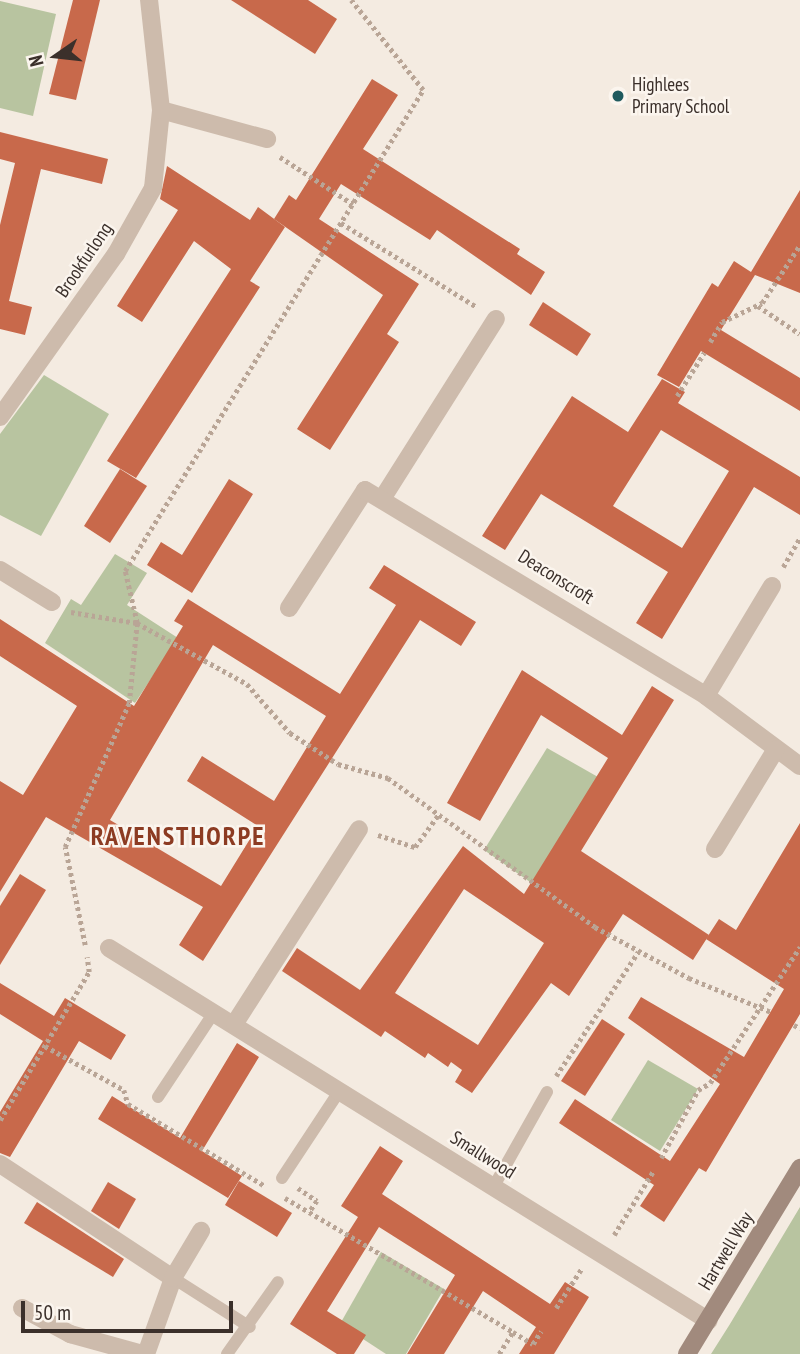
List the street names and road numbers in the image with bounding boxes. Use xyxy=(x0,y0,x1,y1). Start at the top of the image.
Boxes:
street label: Brookfurlong xyxy=(51,218,117,302)
street label: Deaconscroft xyxy=(514,545,598,609)
street label: Smallwood xyxy=(446,1126,520,1184)
street label: Hartwell Way xyxy=(694,1208,758,1294)

